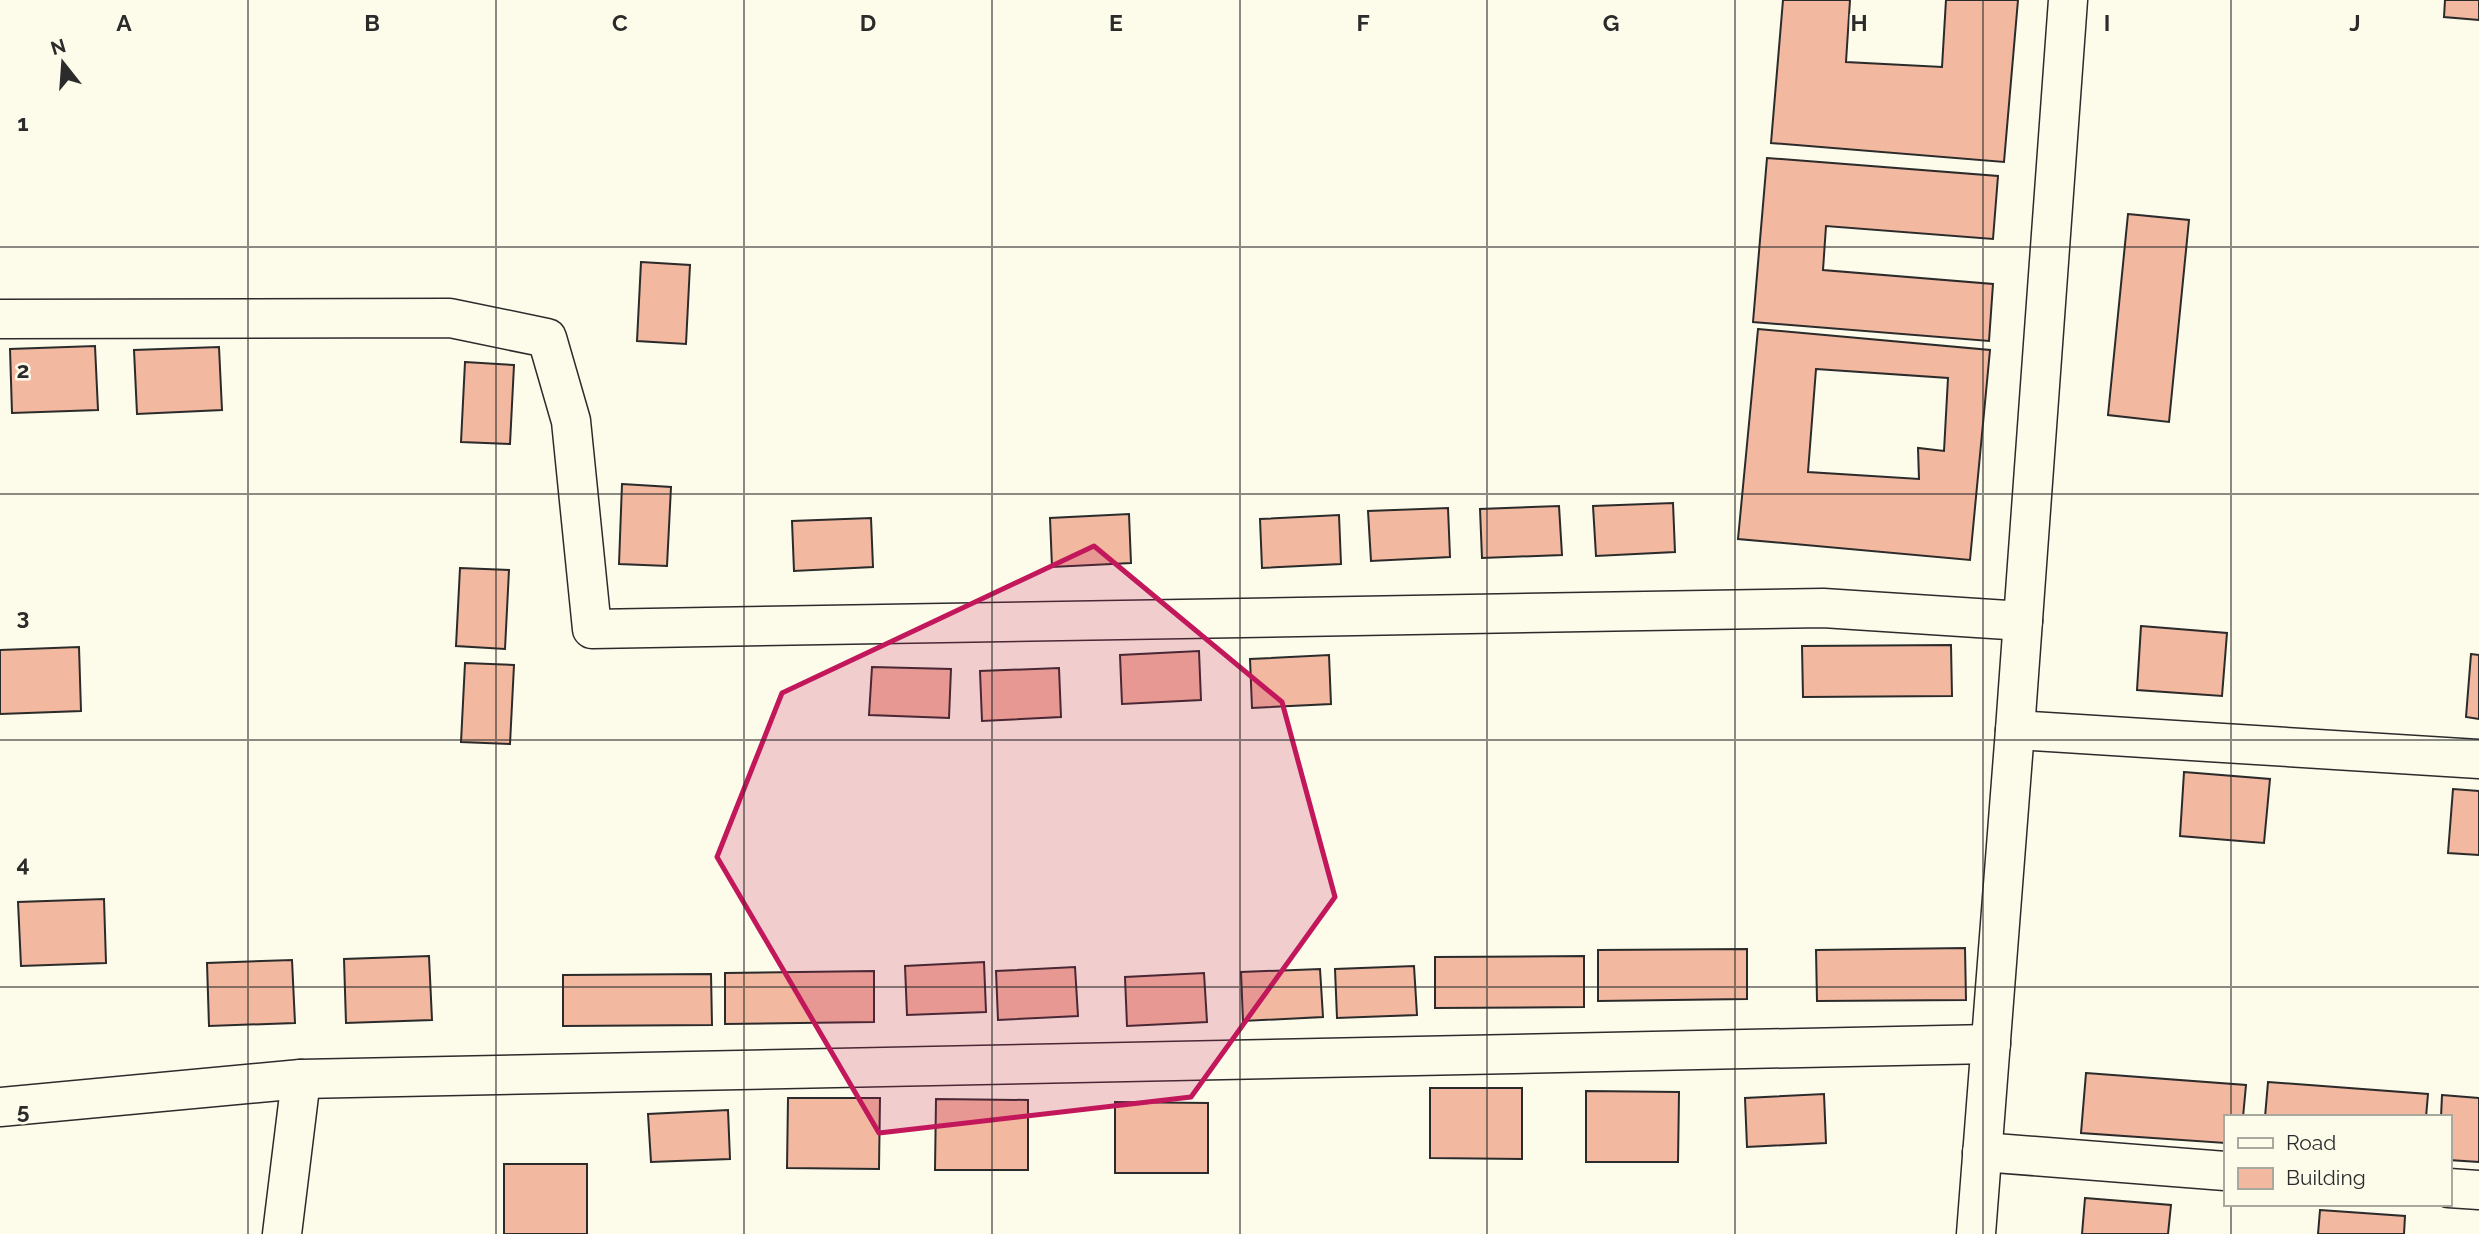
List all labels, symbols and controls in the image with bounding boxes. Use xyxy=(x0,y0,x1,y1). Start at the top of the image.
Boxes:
text: A xyxy=(116,9,132,36)
text: B xyxy=(364,9,380,36)
text: C xyxy=(612,9,628,36)
text: D xyxy=(860,9,876,36)
text: E xyxy=(1109,9,1123,36)
text: F xyxy=(1356,9,1370,36)
text: G xyxy=(1603,9,1619,36)
text: H xyxy=(1850,9,1868,36)
text: I xyxy=(2104,9,2110,36)
text: J xyxy=(2349,9,2361,36)
north arrow xyxy=(28,28,98,98)
text: N xyxy=(48,34,68,59)
text: 1 xyxy=(17,109,29,136)
text: 2 xyxy=(17,356,29,383)
text: 3 xyxy=(17,603,29,630)
text: 4 xyxy=(16,850,30,877)
text: 5 xyxy=(17,1097,30,1124)
legend xyxy=(2224,1115,2451,1206)
text: Road xyxy=(2286,1130,2336,1155)
text: Building xyxy=(2286,1165,2366,1190)

